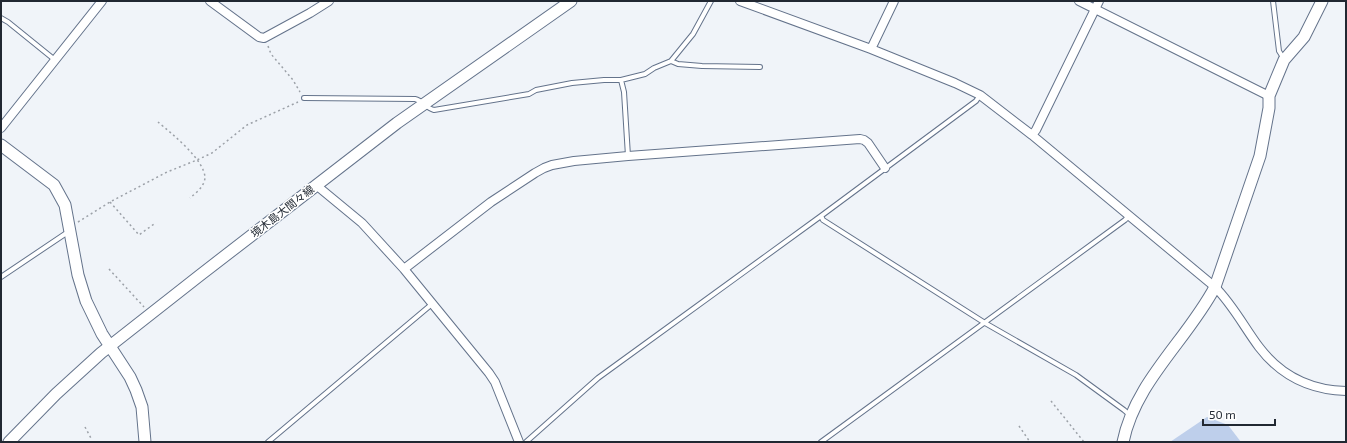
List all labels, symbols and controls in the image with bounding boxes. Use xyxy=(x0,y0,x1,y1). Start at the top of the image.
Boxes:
street label: 境木島大間々線 xyxy=(248,182,316,240)
scale bar xyxy=(1203,401,1275,427)
text: 50 m xyxy=(1209,407,1236,421)

